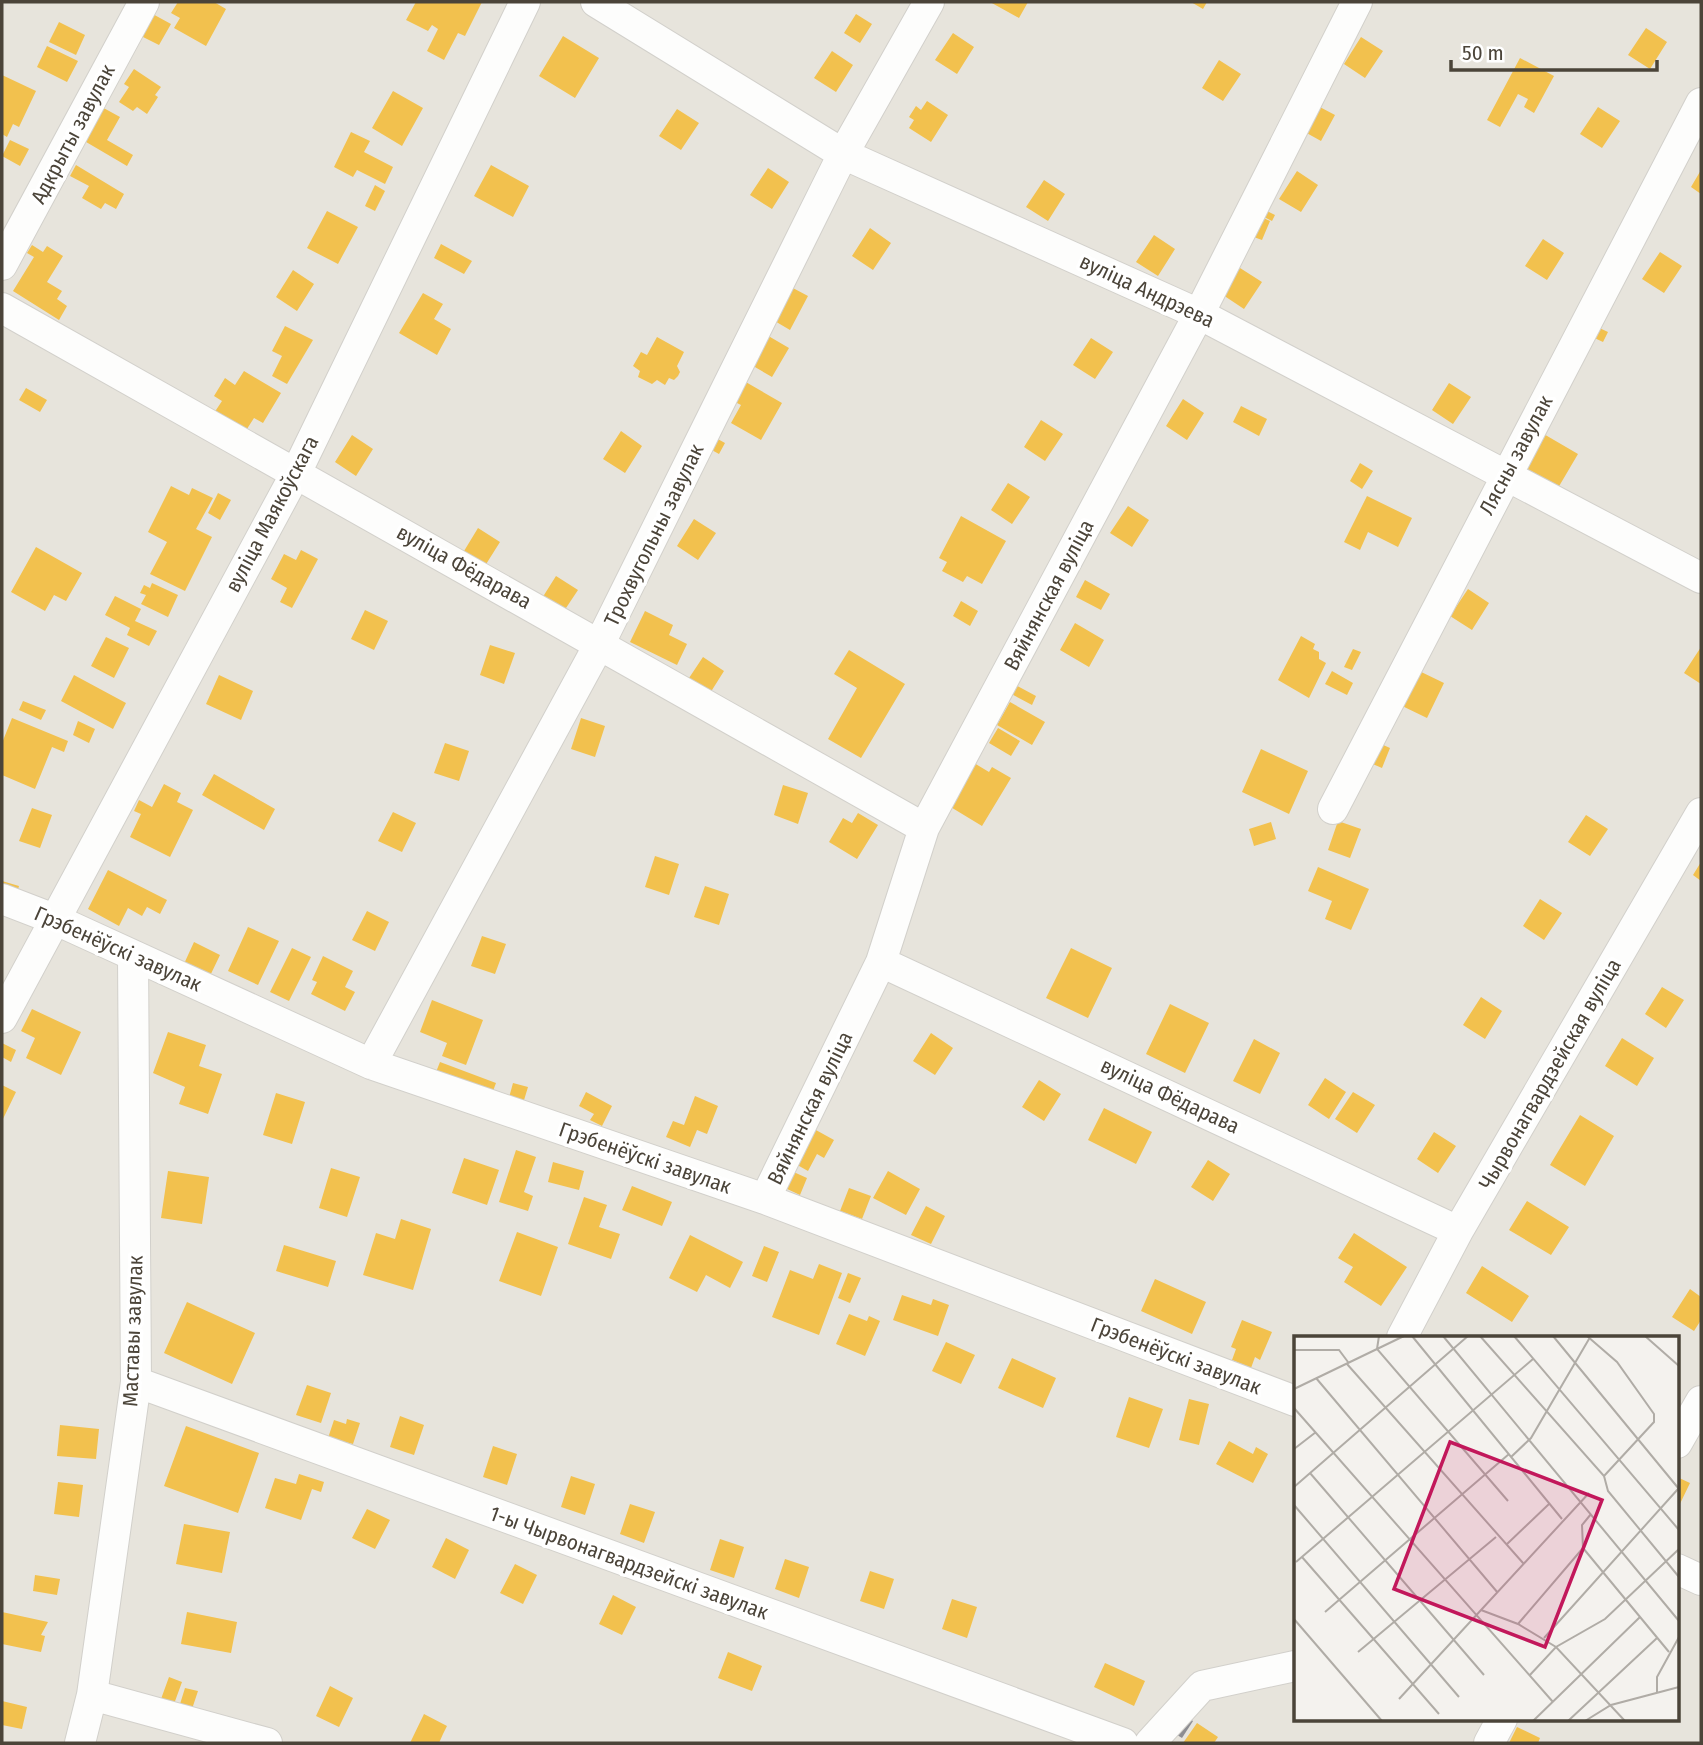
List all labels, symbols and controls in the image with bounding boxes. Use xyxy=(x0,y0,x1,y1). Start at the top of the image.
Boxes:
scale bar xyxy=(1451,28,1658,72)
text: 50 m xyxy=(1462,40,1504,66)
street label: Адкрыты завулак xyxy=(25,60,121,208)
street label: вуліца Андрэева xyxy=(1076,248,1218,334)
street label: Лясны завулак xyxy=(1474,391,1558,519)
street label: вуліца Маякоўскага xyxy=(220,431,324,597)
street label: Трохвугольны завулак xyxy=(599,440,709,630)
street label: Вяйнянская вуліца xyxy=(998,515,1100,675)
street label: вуліца Фёдарава xyxy=(392,519,536,615)
street label: Грэбенёўскі завулак xyxy=(30,900,206,998)
street label: Чырвонагвардзейская вуліца xyxy=(1473,954,1627,1194)
street label: Вяйнянская вуліца xyxy=(762,1027,858,1189)
street label: вуліца Фёдарава xyxy=(1096,1052,1244,1140)
street label: Грэбенёўскі завулак xyxy=(556,1116,735,1200)
street label: Маставы завулак xyxy=(117,1255,149,1407)
street label: Грэбенёўскі завулак xyxy=(1087,1312,1265,1401)
inset map xyxy=(1294,1336,1678,1720)
street label: 1-ы Чырвонагвардзейскі завулак xyxy=(486,1500,772,1626)

